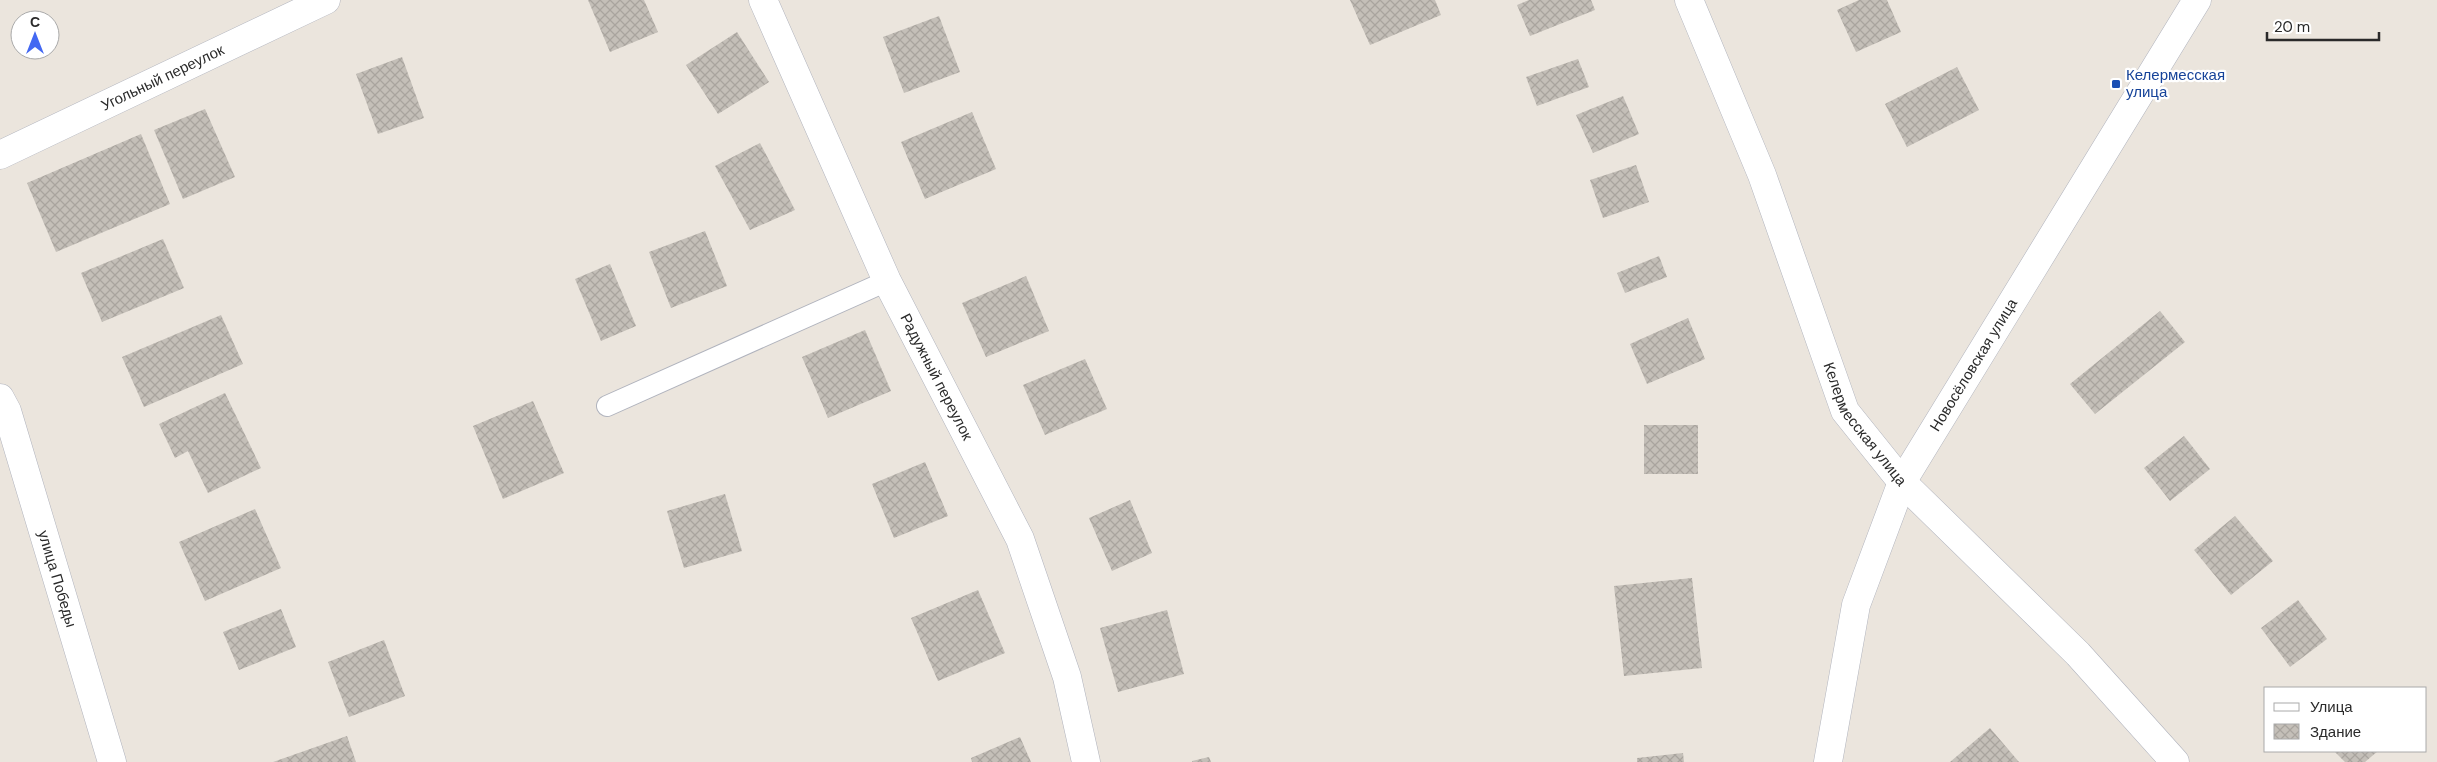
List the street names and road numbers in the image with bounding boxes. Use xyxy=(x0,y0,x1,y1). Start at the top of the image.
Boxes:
street label: Угольный переулок xyxy=(98,40,228,116)
street label: Новосёловская улица xyxy=(1925,294,2022,435)
street label: Радужный переулок xyxy=(896,310,978,444)
street label: Келермесская улица xyxy=(1819,360,1912,491)
street label: улица Победы xyxy=(33,528,81,630)

